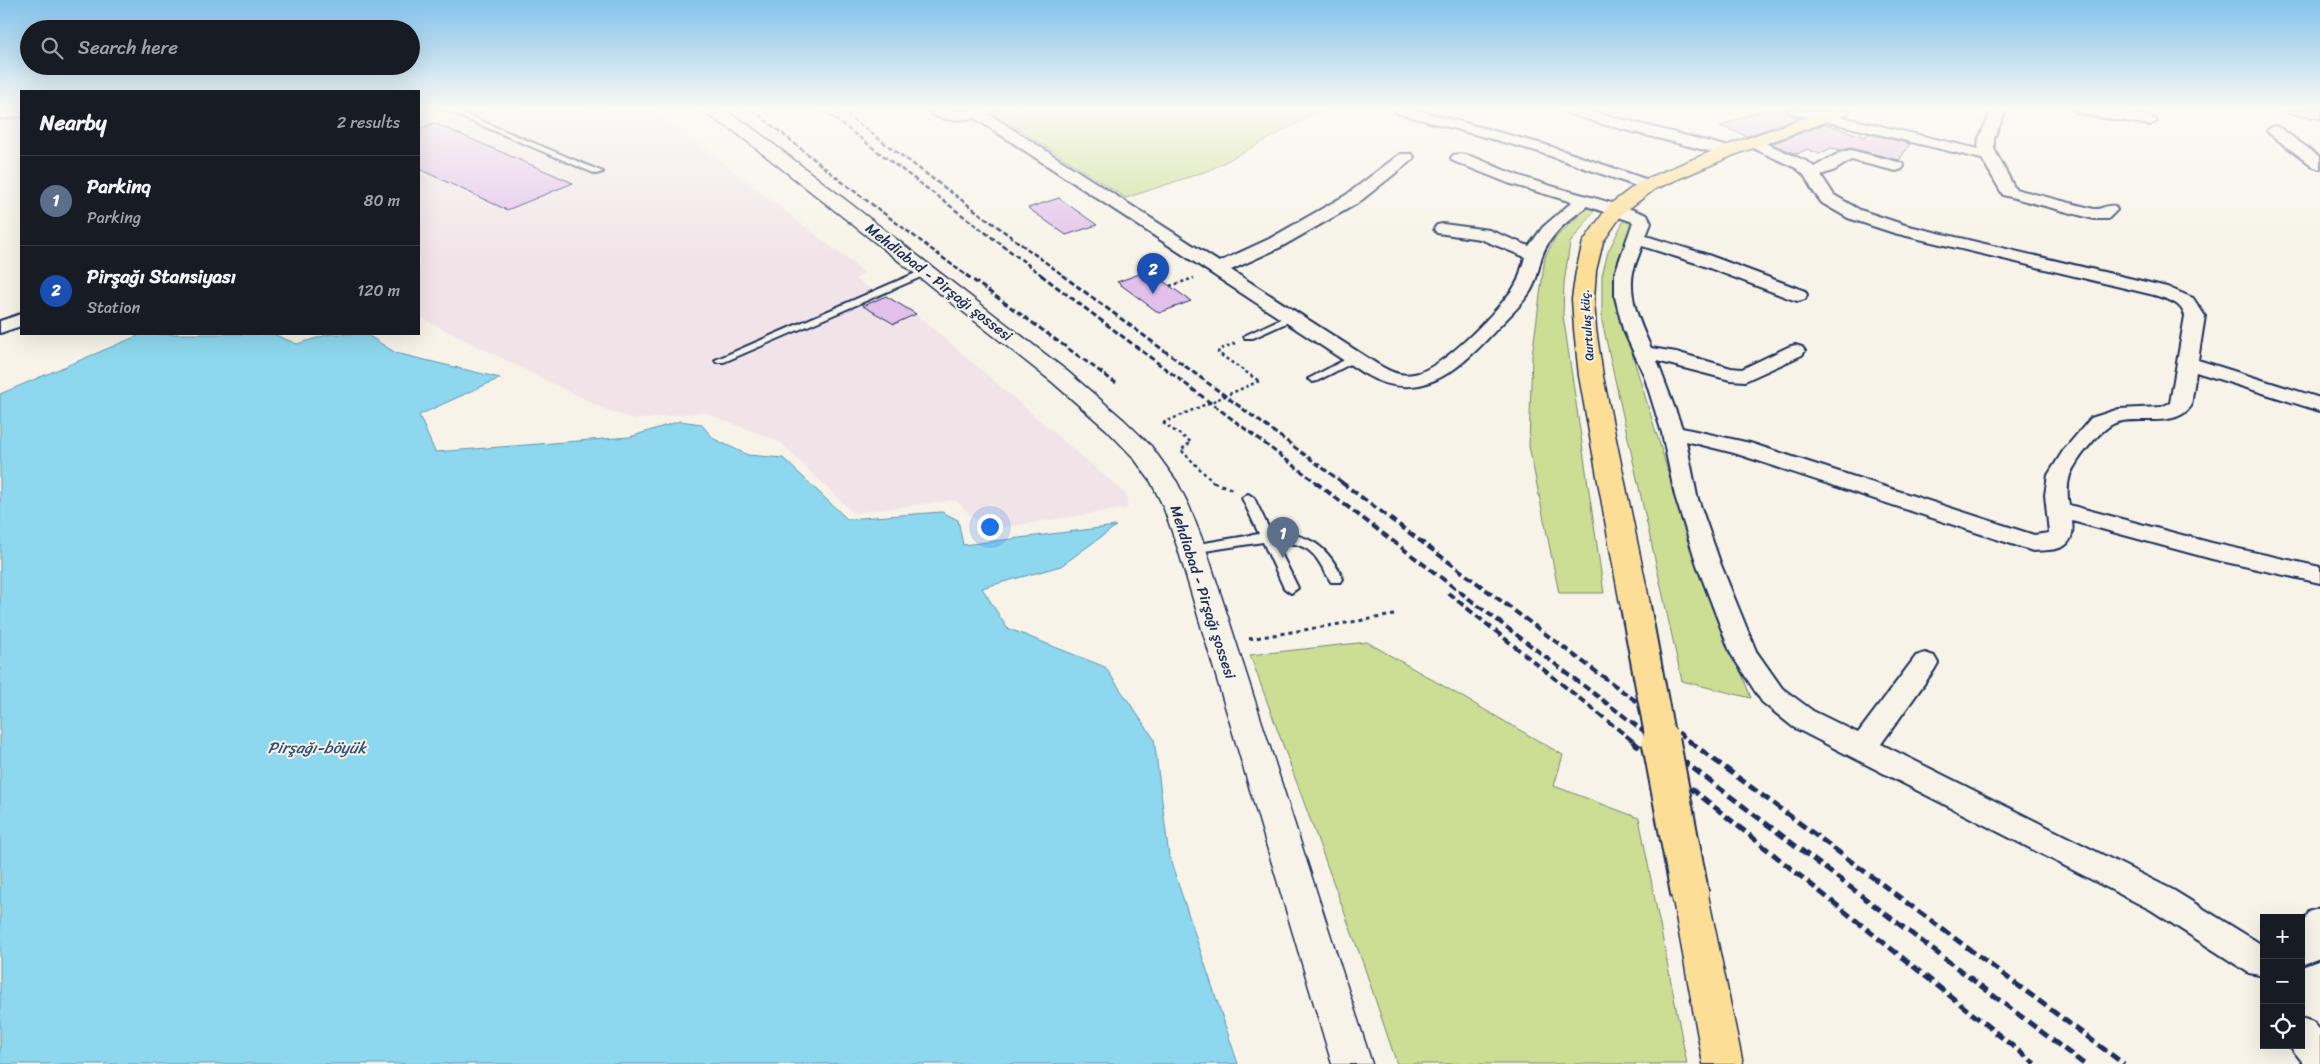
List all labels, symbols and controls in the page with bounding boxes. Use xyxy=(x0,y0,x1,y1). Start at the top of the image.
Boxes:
search box xyxy=(20,20,420,75)
text: Search here xyxy=(78,31,178,64)
icon: search xyxy=(38,34,66,62)
text: Nearby xyxy=(40,104,106,142)
text: 2 results xyxy=(337,108,400,137)
text: Parkinq xyxy=(87,170,151,203)
text: 1 xyxy=(53,186,59,215)
text: 80 m xyxy=(364,186,400,215)
text: Parking xyxy=(87,203,141,232)
street label: Mehdiabad - Pirşağı şossesi xyxy=(860,216,1019,349)
pin: 2 xyxy=(1137,253,1169,294)
text: Pirşağı Stansiyası xyxy=(87,260,236,293)
text: 2 xyxy=(51,276,61,305)
text: 120 m xyxy=(357,276,400,305)
street label: Qurtuluş küç. xyxy=(1574,288,1600,362)
text: Station xyxy=(87,293,140,322)
street label: Mehdiabad - Pirşağı şossesi xyxy=(1163,502,1244,683)
your location xyxy=(977,514,1003,540)
pin: 1 xyxy=(1267,517,1299,558)
water label: Pirşağı-böyük xyxy=(268,733,368,762)
map controls xyxy=(2260,914,2305,1049)
button: + xyxy=(2260,914,2305,959)
button: − xyxy=(2260,959,2305,1004)
button: locate xyxy=(2260,1004,2305,1049)

